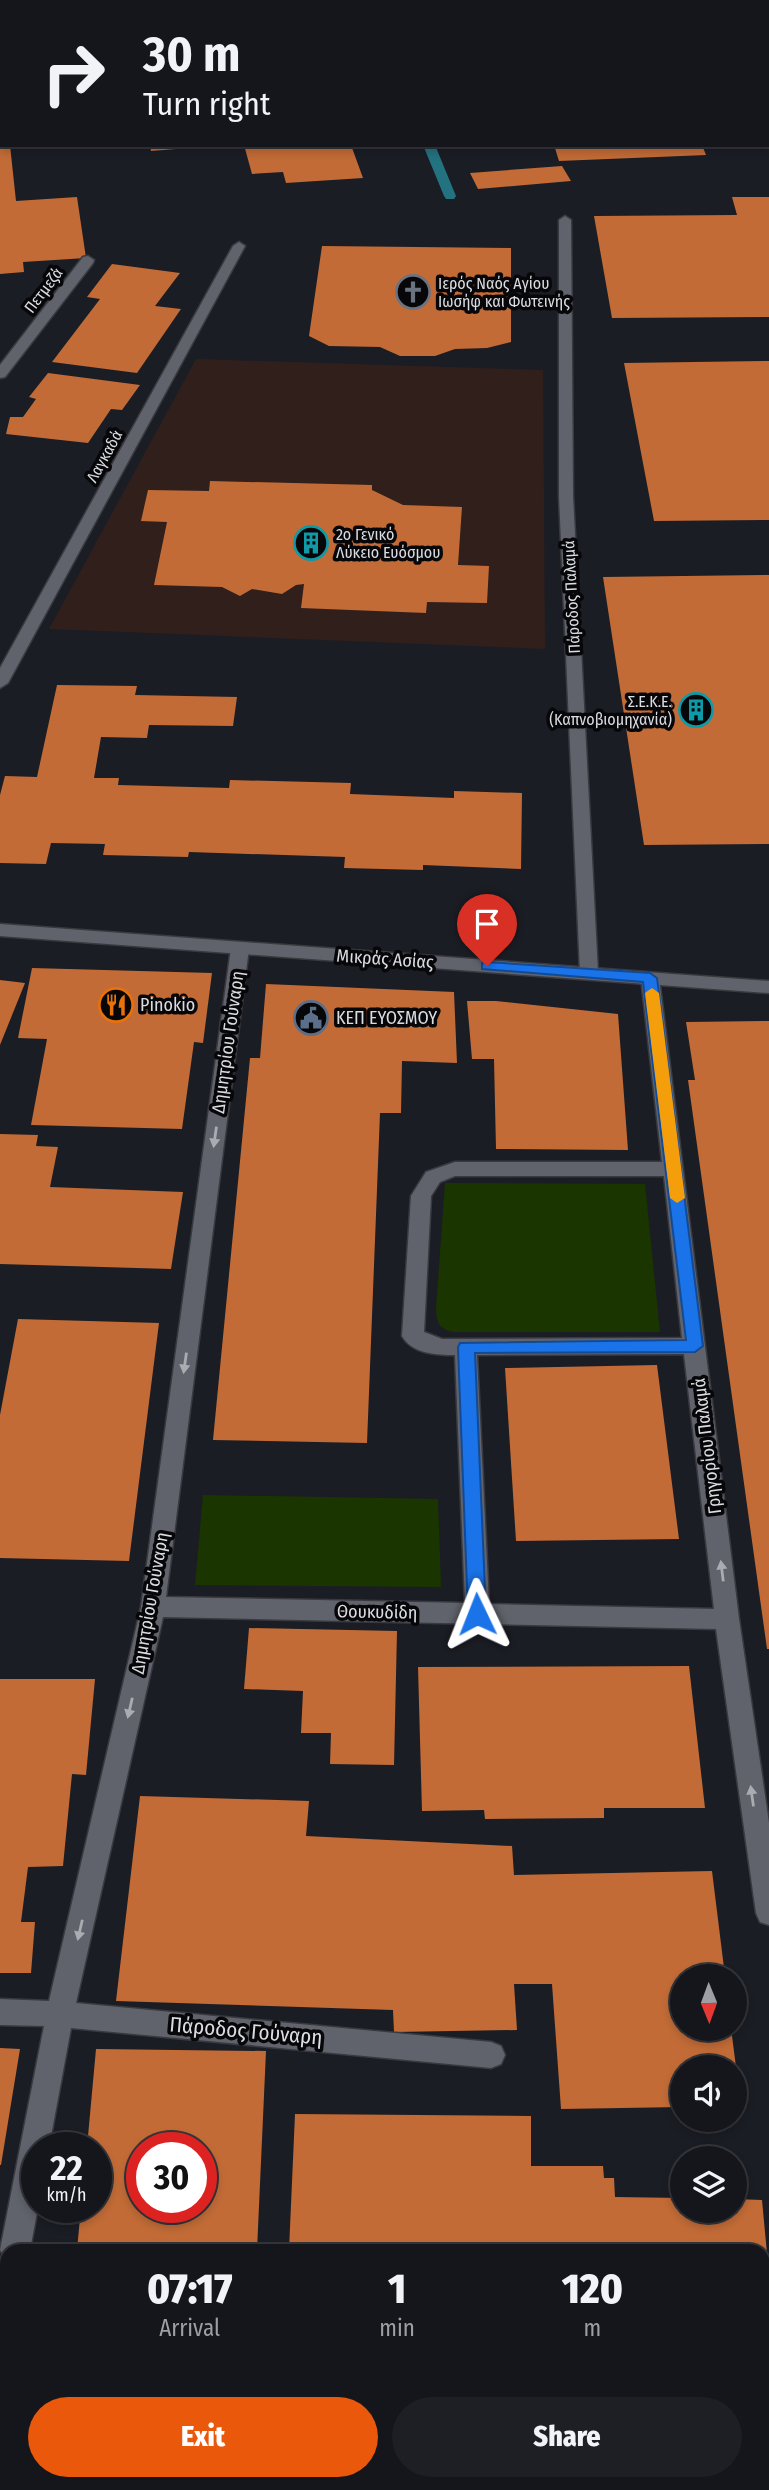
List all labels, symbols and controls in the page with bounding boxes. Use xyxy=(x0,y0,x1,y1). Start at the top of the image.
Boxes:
text: 30 m xyxy=(143,25,241,84)
icon: right xyxy=(28,28,119,119)
text: Turn right xyxy=(143,85,270,123)
street label: Πετμεζά xyxy=(20,264,67,317)
church icon: Ιερός Ναός Αγίου Ιωσήφ και Φωτεινής xyxy=(394,273,432,311)
place label: Ιερός Ναός Αγίου Ιωσήφ και Φωτεινής xyxy=(438,274,570,311)
street label: Λαγκαδά xyxy=(82,427,127,486)
building icon: 2ο Γενικό Λύκειο Ευόσμου xyxy=(292,524,330,562)
place label: 2ο Γενικό Λύκειο Ευόσμου xyxy=(336,525,440,562)
street label: Πάροδος Παλαμά xyxy=(559,540,584,654)
building icon: Σ.Ε.Κ.Ε. (Καπνοβιομηχανία) xyxy=(677,691,715,729)
place label: Σ.Ε.Κ.Ε. (Καπνοβιομηχανία) xyxy=(549,692,672,729)
pin xyxy=(457,894,517,966)
icon: arrive xyxy=(468,905,506,943)
street label: Μικράς Ασίας xyxy=(336,945,435,973)
street label: Δημητρίου Γούναρη xyxy=(207,969,249,1115)
restaurant icon: Pinokio xyxy=(97,986,135,1024)
place label: Pinokio xyxy=(140,994,195,1016)
public building icon: ΚΕΠ ΕΥΟΣΜΟΥ xyxy=(292,999,330,1037)
place label: ΚΕΠ ΕΥΟΣΜΟΥ xyxy=(336,1007,437,1029)
one-way arrow xyxy=(210,1126,221,1148)
one-way arrow xyxy=(180,1352,191,1374)
street label: Γρηγορίου Παλαμά xyxy=(688,1377,726,1515)
street label: Δημητρίου Γούναρη xyxy=(127,1530,173,1676)
one-way arrow xyxy=(716,1560,727,1582)
position arrow xyxy=(440,1577,514,1651)
street label: Θουκυδίδη xyxy=(337,1600,417,1624)
one-way arrow xyxy=(124,1697,135,1719)
one-way arrow xyxy=(747,1785,758,1807)
one-way arrow xyxy=(74,1919,85,1941)
north arrow xyxy=(670,1964,747,2040)
map controls xyxy=(670,1964,747,2223)
street label: Πάροδος Γούναρη xyxy=(168,2011,324,2051)
button: sound xyxy=(670,2055,747,2132)
speed limit sign: 30 xyxy=(126,2132,217,2223)
button: layers xyxy=(670,2146,747,2223)
text: 22 xyxy=(50,2147,83,2189)
text: km/h xyxy=(46,2184,87,2206)
text: 07:17 xyxy=(147,2264,232,2314)
text: 1 xyxy=(388,2264,406,2314)
text: 120 xyxy=(562,2264,623,2314)
text: Arrival xyxy=(159,2314,220,2342)
text: min xyxy=(379,2314,415,2342)
text: m xyxy=(584,2314,601,2342)
button: Exit xyxy=(28,2397,378,2477)
button: Share xyxy=(392,2397,742,2477)

